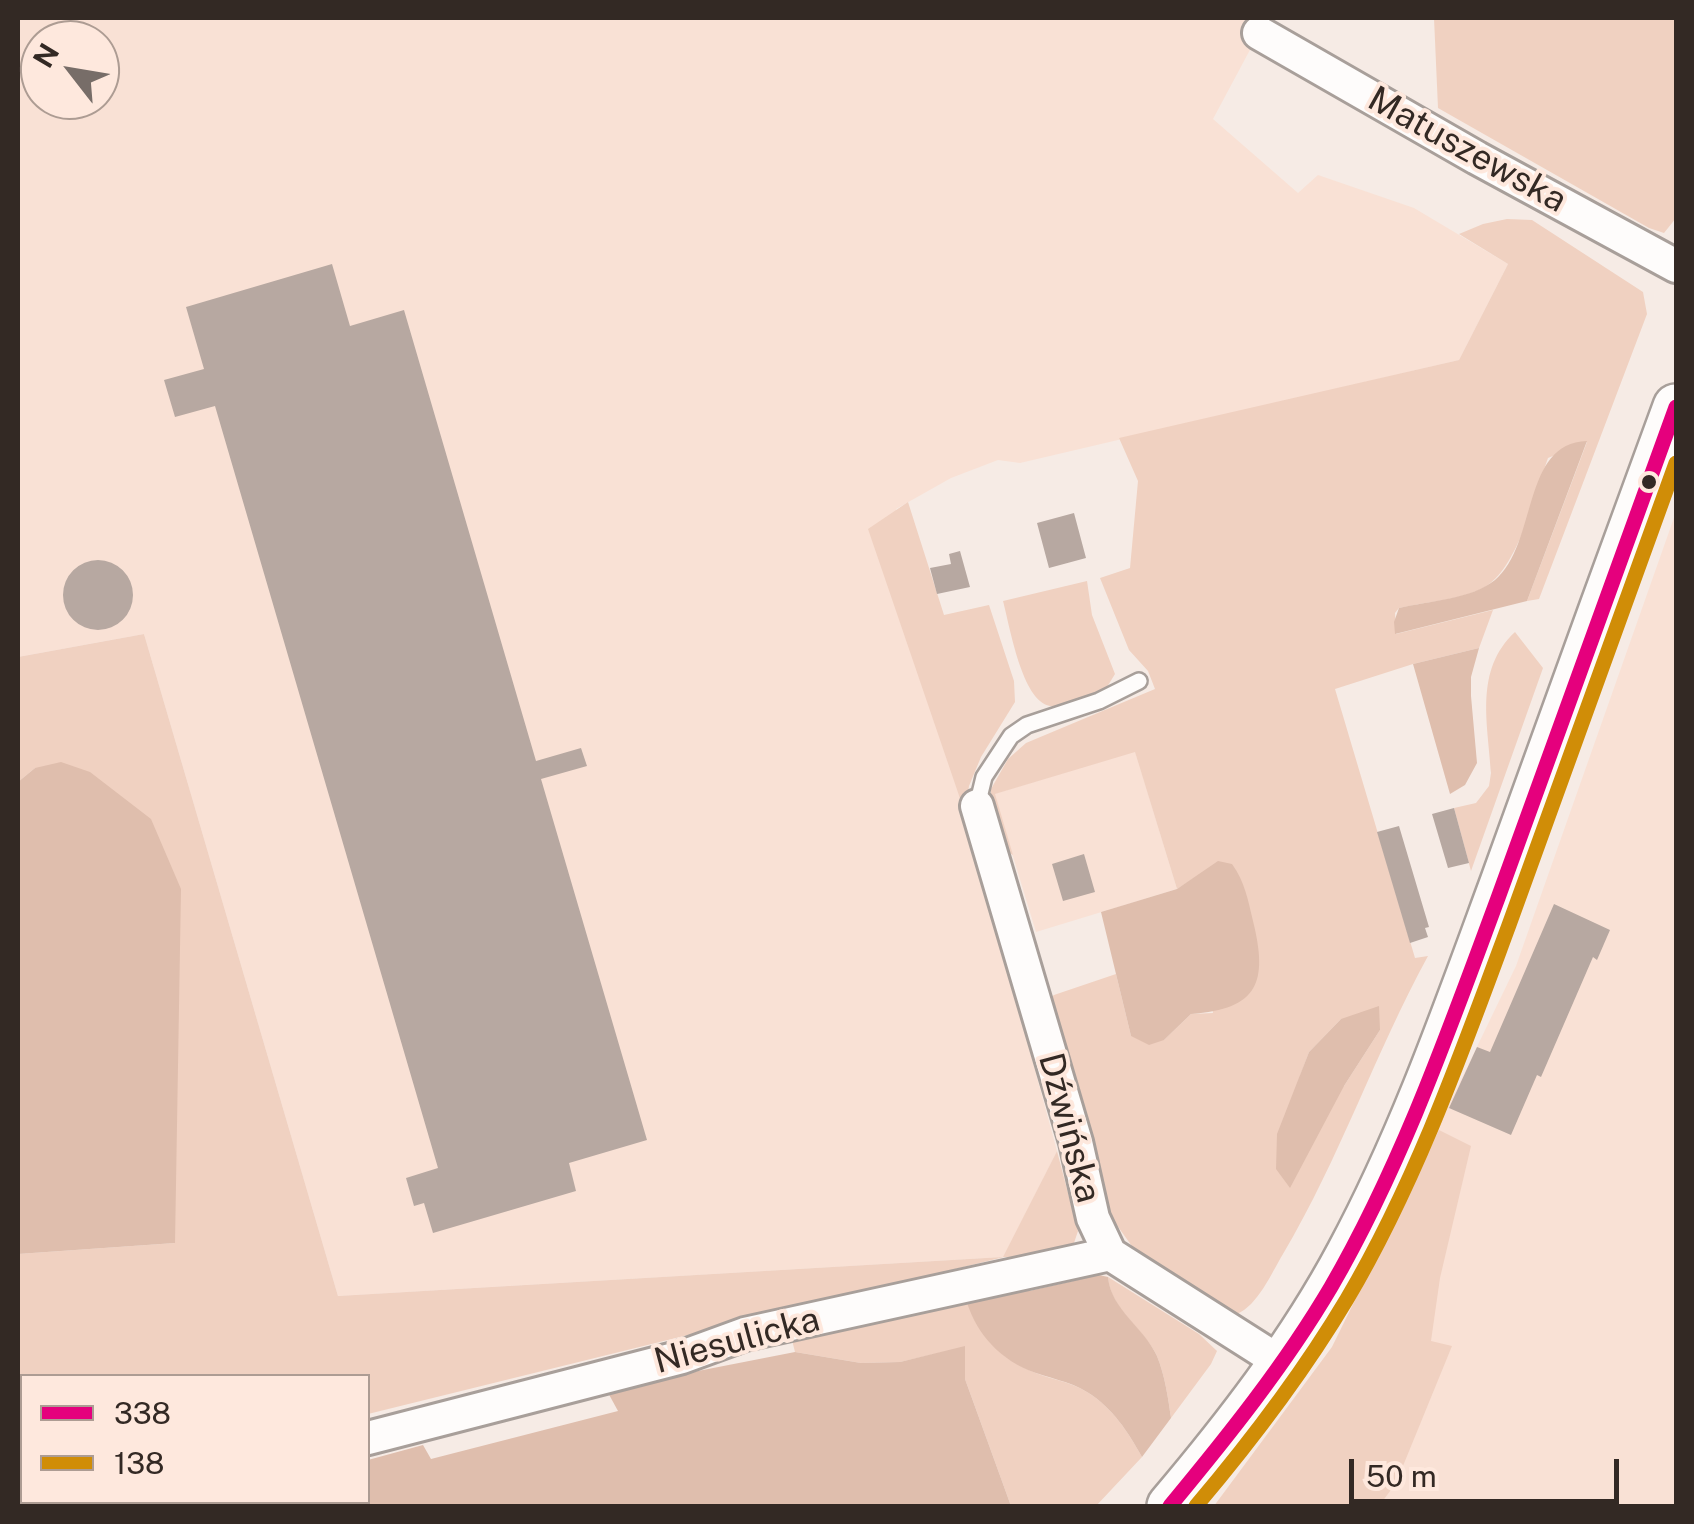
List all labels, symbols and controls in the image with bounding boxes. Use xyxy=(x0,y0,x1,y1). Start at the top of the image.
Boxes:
north arrow xyxy=(20,20,120,120)
text: N xyxy=(26,37,65,73)
street label: Matuszewska xyxy=(1360,78,1574,222)
unlabelled marker xyxy=(1639,472,1659,492)
street label: Dźwińska xyxy=(1029,1049,1109,1207)
street label: Niesulicka xyxy=(650,1299,824,1383)
legend xyxy=(20,1374,370,1504)
text: 338 xyxy=(114,1395,171,1431)
scale bar xyxy=(1354,1439,1624,1501)
text: 138 xyxy=(114,1445,164,1481)
text: 50 m xyxy=(1366,1458,1437,1494)

